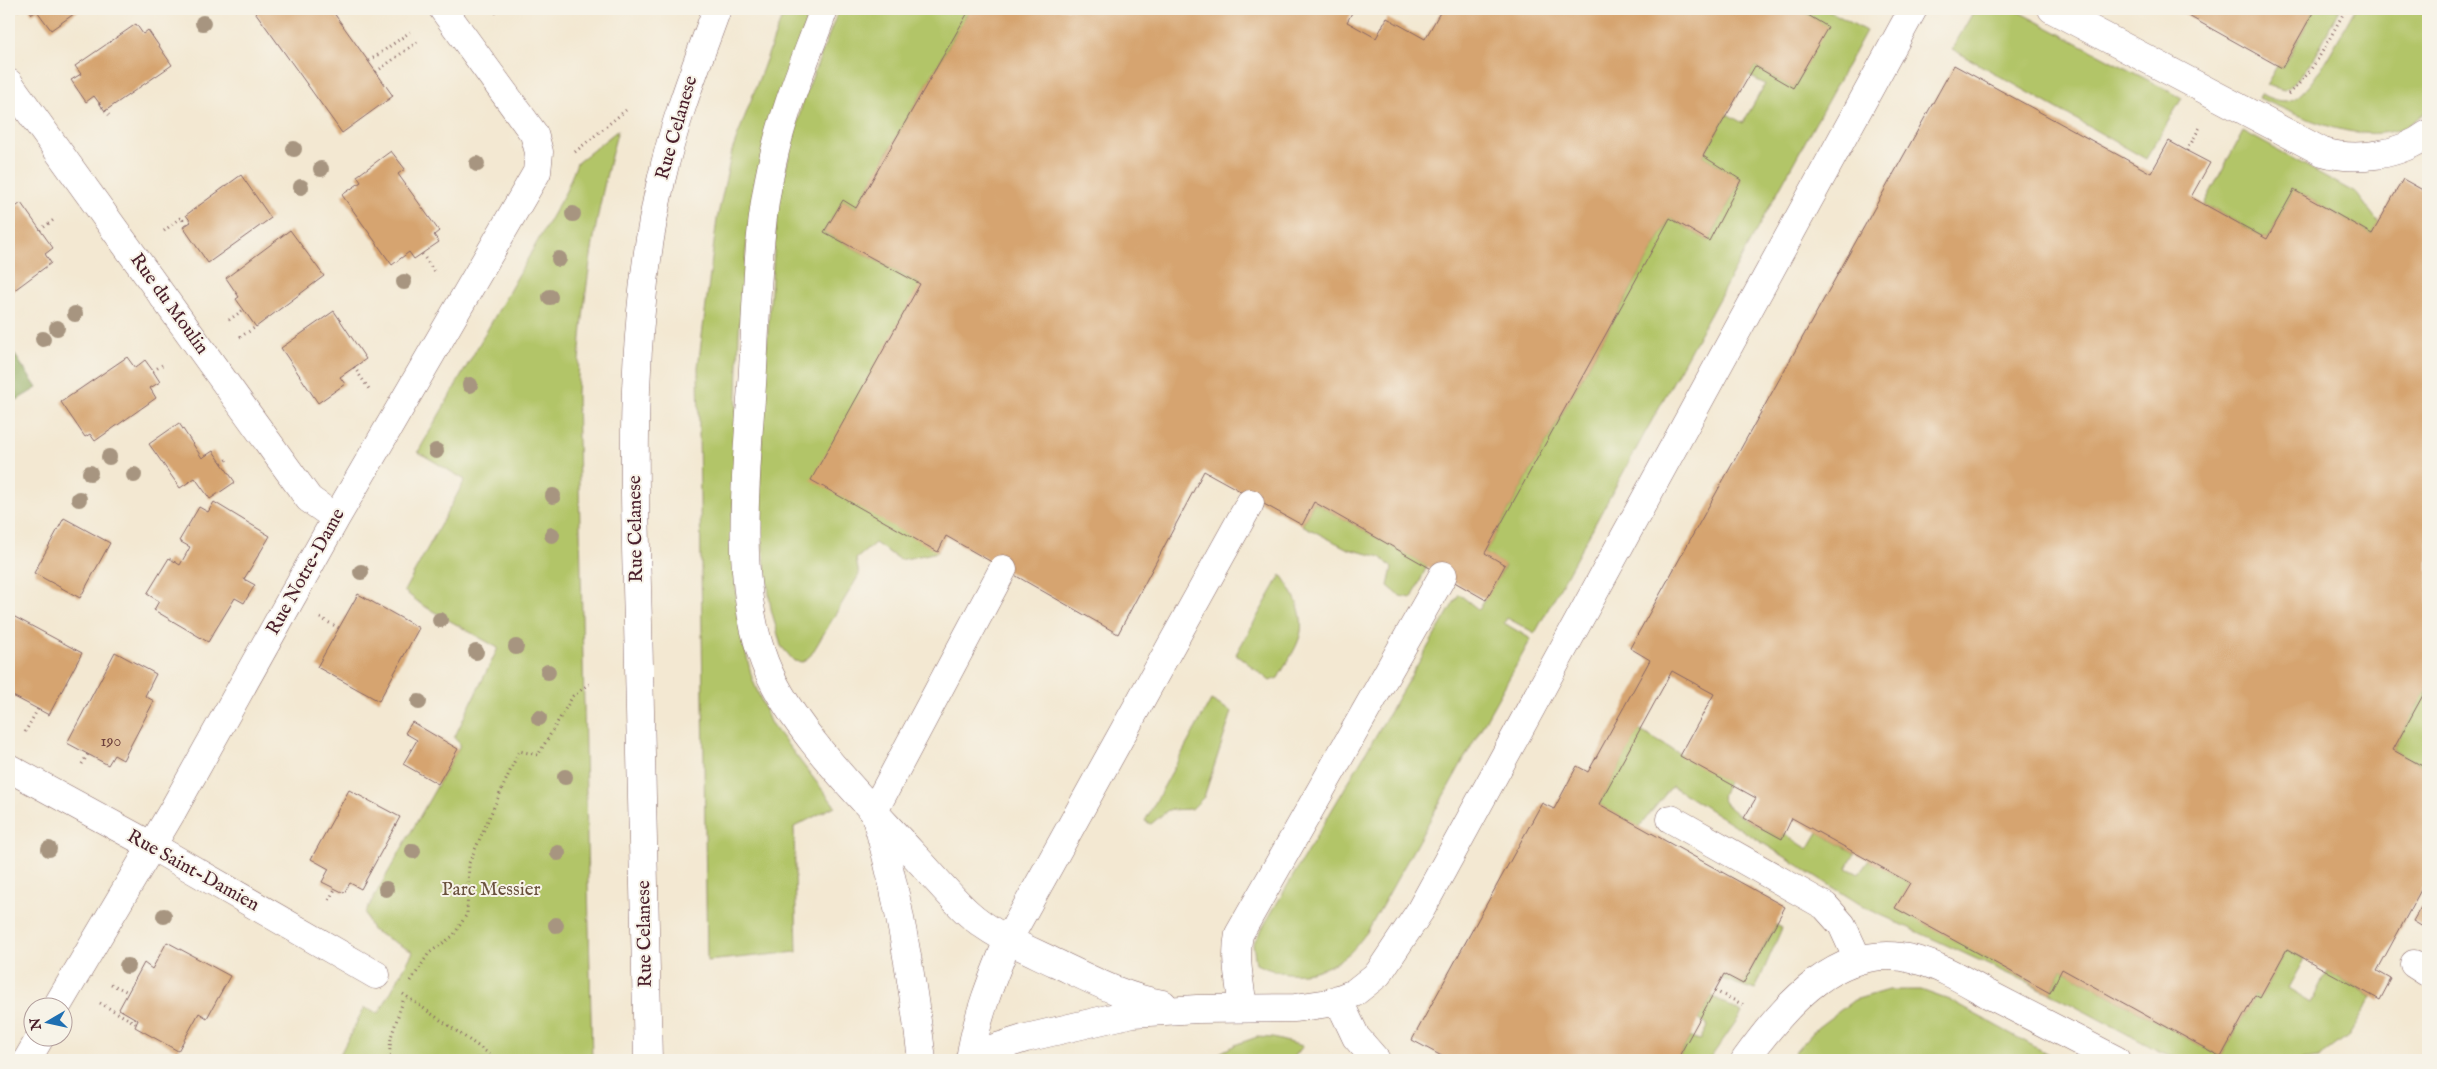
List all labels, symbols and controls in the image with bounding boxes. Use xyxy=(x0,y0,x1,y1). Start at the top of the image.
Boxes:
street label: Rue Celanese xyxy=(651,73,703,183)
street label: Rue du Moulin xyxy=(124,249,214,359)
street label: Rue Celanese xyxy=(623,475,649,583)
street label: Rue Notre-Dame xyxy=(261,504,351,640)
house number: 190 xyxy=(101,732,122,752)
street label: Rue Saint-Damien xyxy=(123,825,263,917)
park label: Parc Messier xyxy=(442,878,540,902)
street label: Rue Celanese xyxy=(632,880,658,988)
north arrow xyxy=(22,996,72,1046)
text: N xyxy=(26,1016,46,1032)

